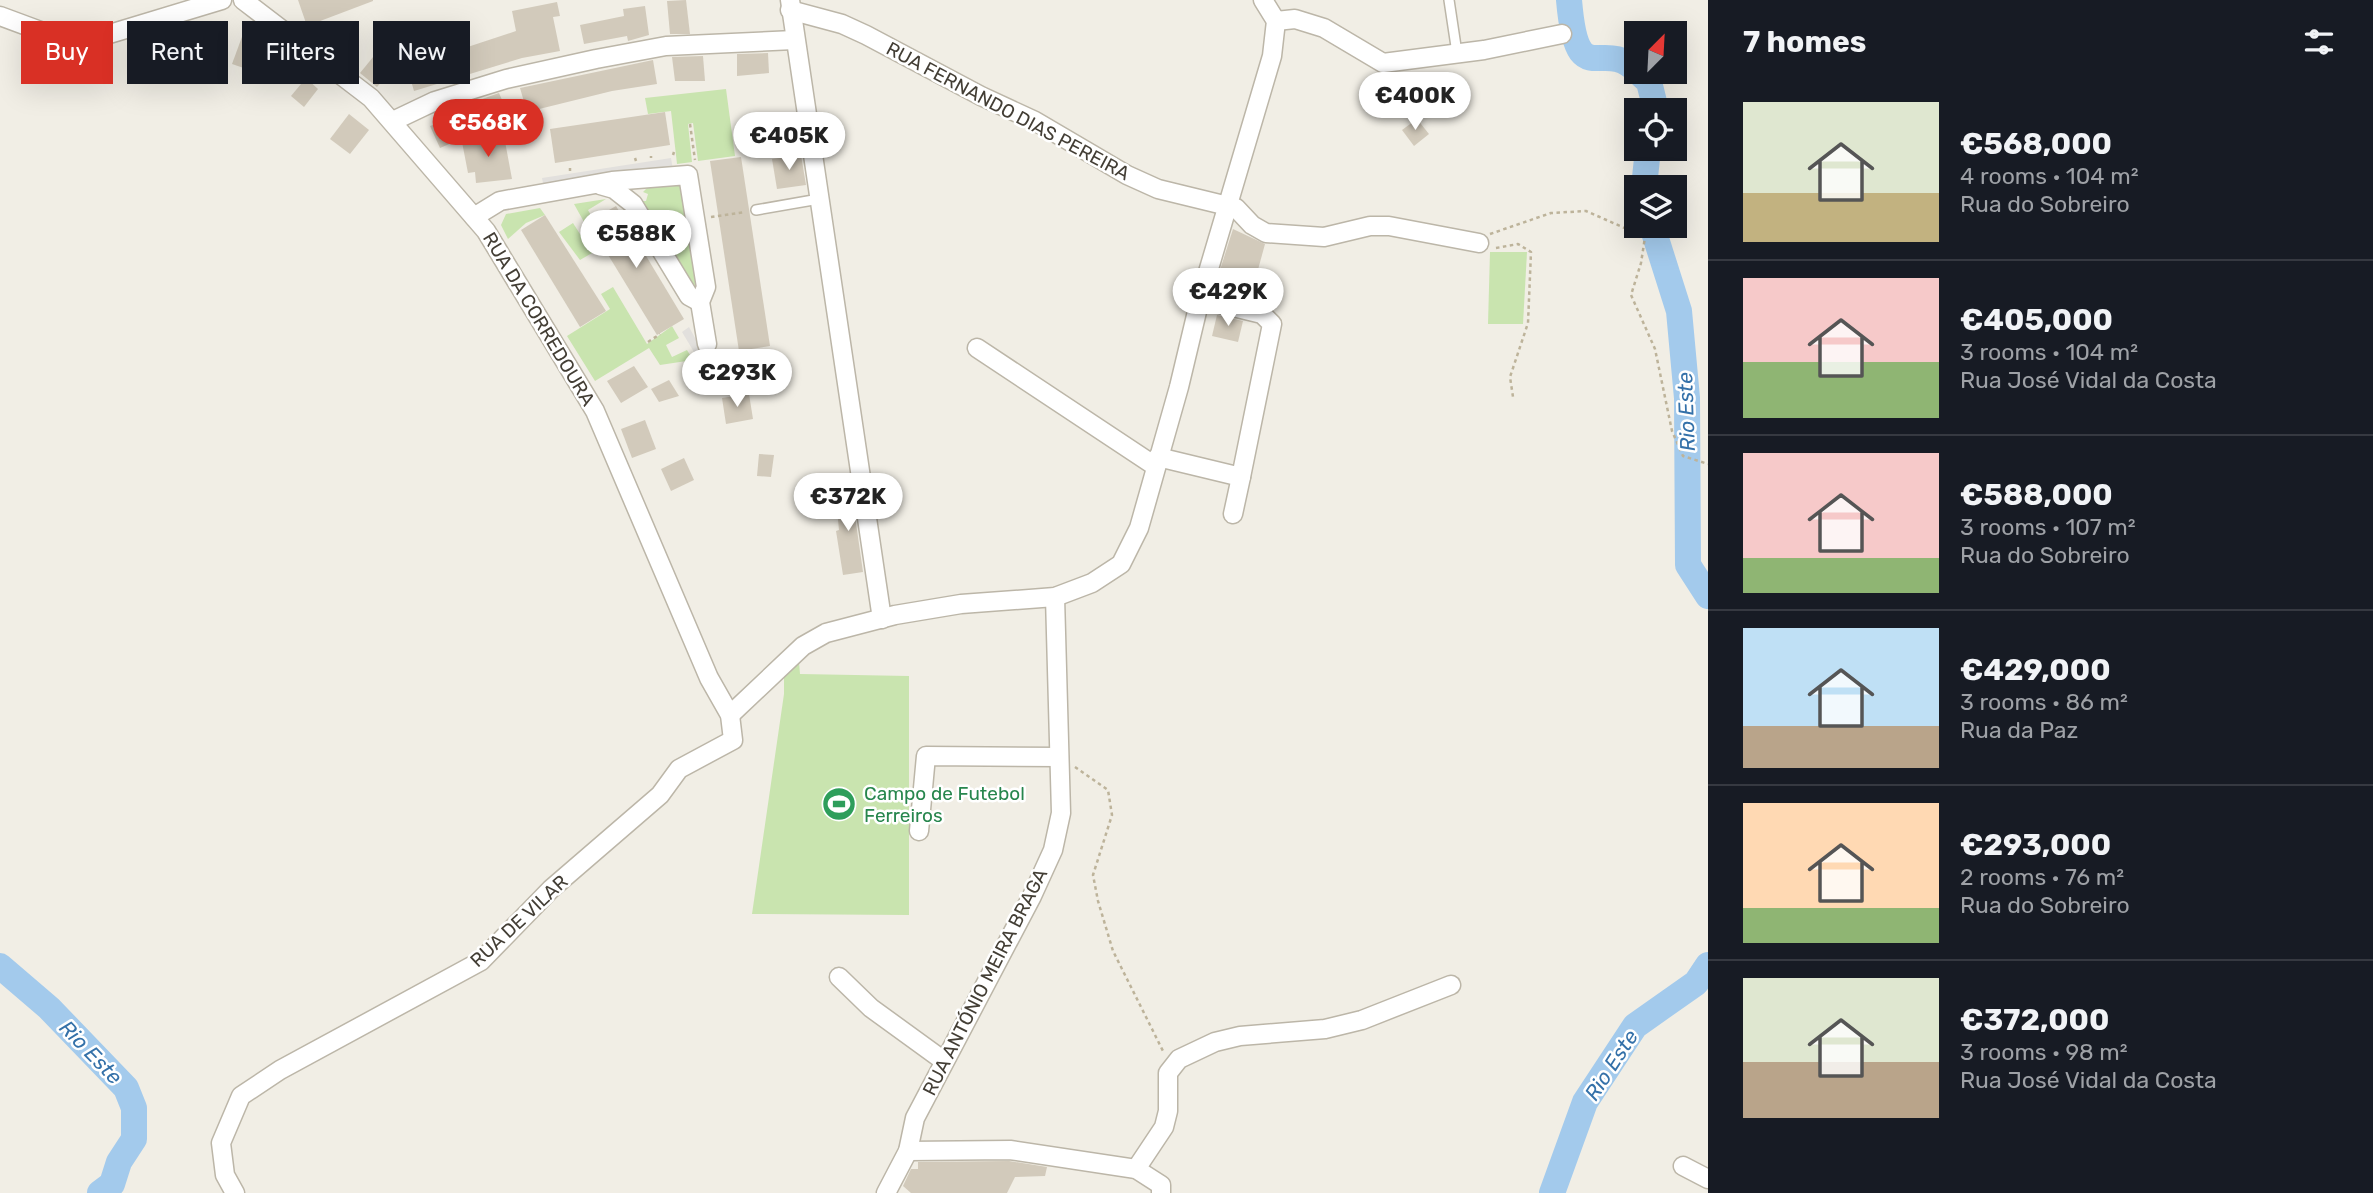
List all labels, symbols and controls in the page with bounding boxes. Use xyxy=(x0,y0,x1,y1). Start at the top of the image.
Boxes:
chip: Buy xyxy=(21,21,113,84)
chip: Rent xyxy=(127,21,228,84)
chip: Filters xyxy=(242,21,359,84)
chip: New xyxy=(373,21,470,84)
north arrow xyxy=(1624,21,1687,84)
map controls xyxy=(1624,21,1687,238)
icon: filters xyxy=(2300,23,2338,61)
text: 7 homes xyxy=(1743,24,1866,60)
street label: RUA FERNANDO DIAS PEREIRA xyxy=(882,37,1134,185)
pin: €400K xyxy=(1366,72,1464,132)
text: €400K xyxy=(1375,81,1455,109)
button: locate xyxy=(1624,98,1687,161)
pin: €568K xyxy=(439,100,537,159)
text: €568K xyxy=(449,108,527,136)
pin: €405K xyxy=(740,113,838,172)
text: €405K xyxy=(749,121,829,149)
text: €568,000 xyxy=(1960,126,2112,162)
icon: home xyxy=(1799,130,1883,214)
text: 4 rooms · 104 m² xyxy=(1960,162,2139,190)
button: layers xyxy=(1624,175,1687,238)
text: Rua do Sobreiro xyxy=(1960,190,2130,218)
pin: €588K xyxy=(587,210,685,270)
text: €588K xyxy=(596,219,676,247)
street label: RUA DA CORREDOURA xyxy=(478,228,600,410)
pin: €429K xyxy=(1179,268,1277,328)
text: €429K xyxy=(1189,277,1267,305)
text: €405,000 xyxy=(1960,302,2113,338)
icon: home xyxy=(1799,306,1883,390)
text: 3 rooms · 104 m² xyxy=(1960,338,2138,366)
pin: €293K xyxy=(688,350,786,409)
text: €293K xyxy=(698,358,776,386)
text: Rua José Vidal da Costa xyxy=(1960,366,2217,394)
water label: Rio Este xyxy=(1672,372,1700,452)
pin: €372K xyxy=(799,474,897,533)
text: €588,000 xyxy=(1960,477,2113,513)
icon: home xyxy=(1799,481,1883,565)
text: €372K xyxy=(810,482,886,510)
text: 3 rooms · 107 m² xyxy=(1960,513,2136,541)
text: Rua do Sobreiro xyxy=(1960,541,2130,569)
text: €429,000 xyxy=(1960,652,2111,688)
icon: home xyxy=(1799,656,1883,740)
text: 3 rooms · 86 m² xyxy=(1960,688,2128,716)
text: Rua da Paz xyxy=(1960,716,2078,744)
place label: Campo de Futebol Ferreiros xyxy=(864,782,1025,827)
sports icon: Campo de Futebol Ferreiros xyxy=(820,785,858,823)
text: €293,000 xyxy=(1960,827,2111,863)
icon: home xyxy=(1799,831,1883,915)
text: 2 rooms · 76 m² xyxy=(1960,863,2124,891)
street label: RUA ANTÓNIO MEIRA BRAGA xyxy=(918,865,1052,1099)
street label: RUA DE VILAR xyxy=(466,870,572,972)
text: Rua do Sobreiro xyxy=(1960,891,2130,919)
text: €372,000 xyxy=(1960,1002,2109,1038)
icon: home xyxy=(1799,1006,1883,1090)
water label: Rio Este xyxy=(54,1015,128,1089)
water label: Rio Este xyxy=(1579,1025,1643,1105)
text: 3 rooms · 98 m² xyxy=(1960,1038,2128,1066)
text: Rua José Vidal da Costa xyxy=(1960,1066,2217,1094)

